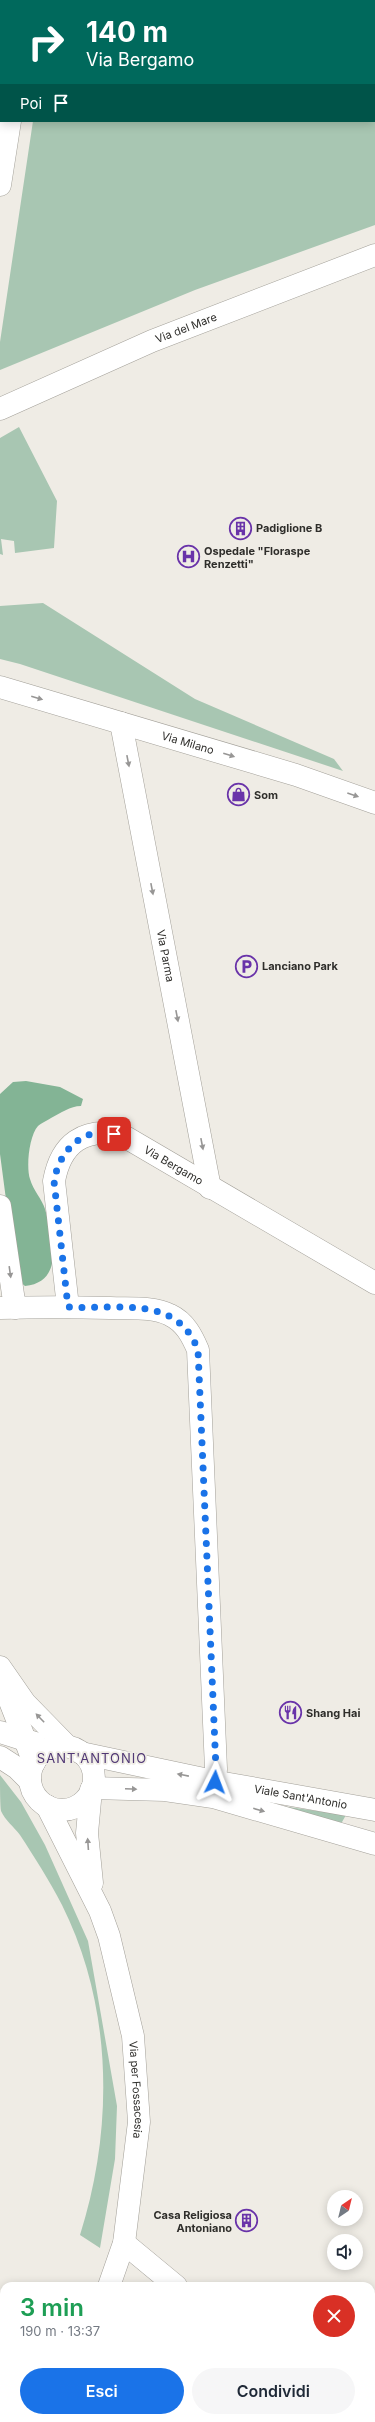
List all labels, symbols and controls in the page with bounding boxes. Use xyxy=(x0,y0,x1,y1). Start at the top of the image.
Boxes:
text: 140 m xyxy=(86,15,168,49)
icon: right xyxy=(20,16,72,68)
text: Via Bergamo xyxy=(86,49,194,70)
icon: arrive xyxy=(50,92,72,114)
text: Poi xyxy=(20,94,42,113)
street label: Via del Mare xyxy=(153,310,219,346)
building icon: Padiglione B xyxy=(227,515,253,541)
place label: Padiglione B xyxy=(256,521,322,535)
hospital icon: Ospedale "Floraspe Renzetti" xyxy=(175,544,201,570)
place label: Ospedale "Floraspe Renzetti" xyxy=(204,544,311,571)
one-way arrow xyxy=(32,695,44,701)
street label: Via Milano xyxy=(160,728,216,757)
one-way arrow xyxy=(223,752,235,758)
one-way arrow xyxy=(125,755,131,767)
shop icon: Som xyxy=(226,782,252,808)
place label: Som xyxy=(254,788,278,802)
one-way arrow xyxy=(347,793,359,799)
one-way arrow xyxy=(149,883,155,895)
street label: Via Parma xyxy=(154,928,177,983)
parking icon: Lanciano Park xyxy=(234,953,260,979)
place label: Lanciano Park xyxy=(262,959,339,973)
one-way arrow xyxy=(174,1010,180,1023)
pin xyxy=(97,1117,131,1151)
icon: arrive xyxy=(103,1123,125,1145)
one-way arrow xyxy=(199,1138,205,1150)
street label: Via Bergamo xyxy=(141,1142,206,1188)
one-way arrow xyxy=(7,1266,13,1278)
restaurant icon: Shang Hai xyxy=(277,1700,303,1726)
place label: Shang Hai xyxy=(306,1706,360,1720)
one-way arrow xyxy=(35,1713,45,1723)
district label: SANT'ANTONIO xyxy=(37,1750,147,1766)
position arrow xyxy=(194,1761,236,1803)
one-way arrow xyxy=(176,1772,189,1778)
street label: Viale Sant'Antonio xyxy=(253,1782,349,1812)
one-way arrow xyxy=(125,1786,138,1792)
one-way arrow xyxy=(253,1807,265,1813)
one-way arrow xyxy=(85,1838,92,1850)
street label: Via per Fossacesia xyxy=(126,2041,146,2139)
north arrow xyxy=(327,2190,363,2226)
map controls xyxy=(327,2190,363,2270)
place label: Casa Religiosa Antoniano xyxy=(153,2208,232,2235)
building icon: Casa Religiosa Antoniano xyxy=(234,2208,260,2234)
button: sound xyxy=(327,2234,363,2270)
text: 3 min xyxy=(20,2293,84,2322)
button: close xyxy=(313,2295,355,2337)
text: 190 m · 13:37 xyxy=(20,2323,100,2339)
button: Esci xyxy=(20,2368,184,2414)
button: Condividi xyxy=(192,2368,355,2414)

